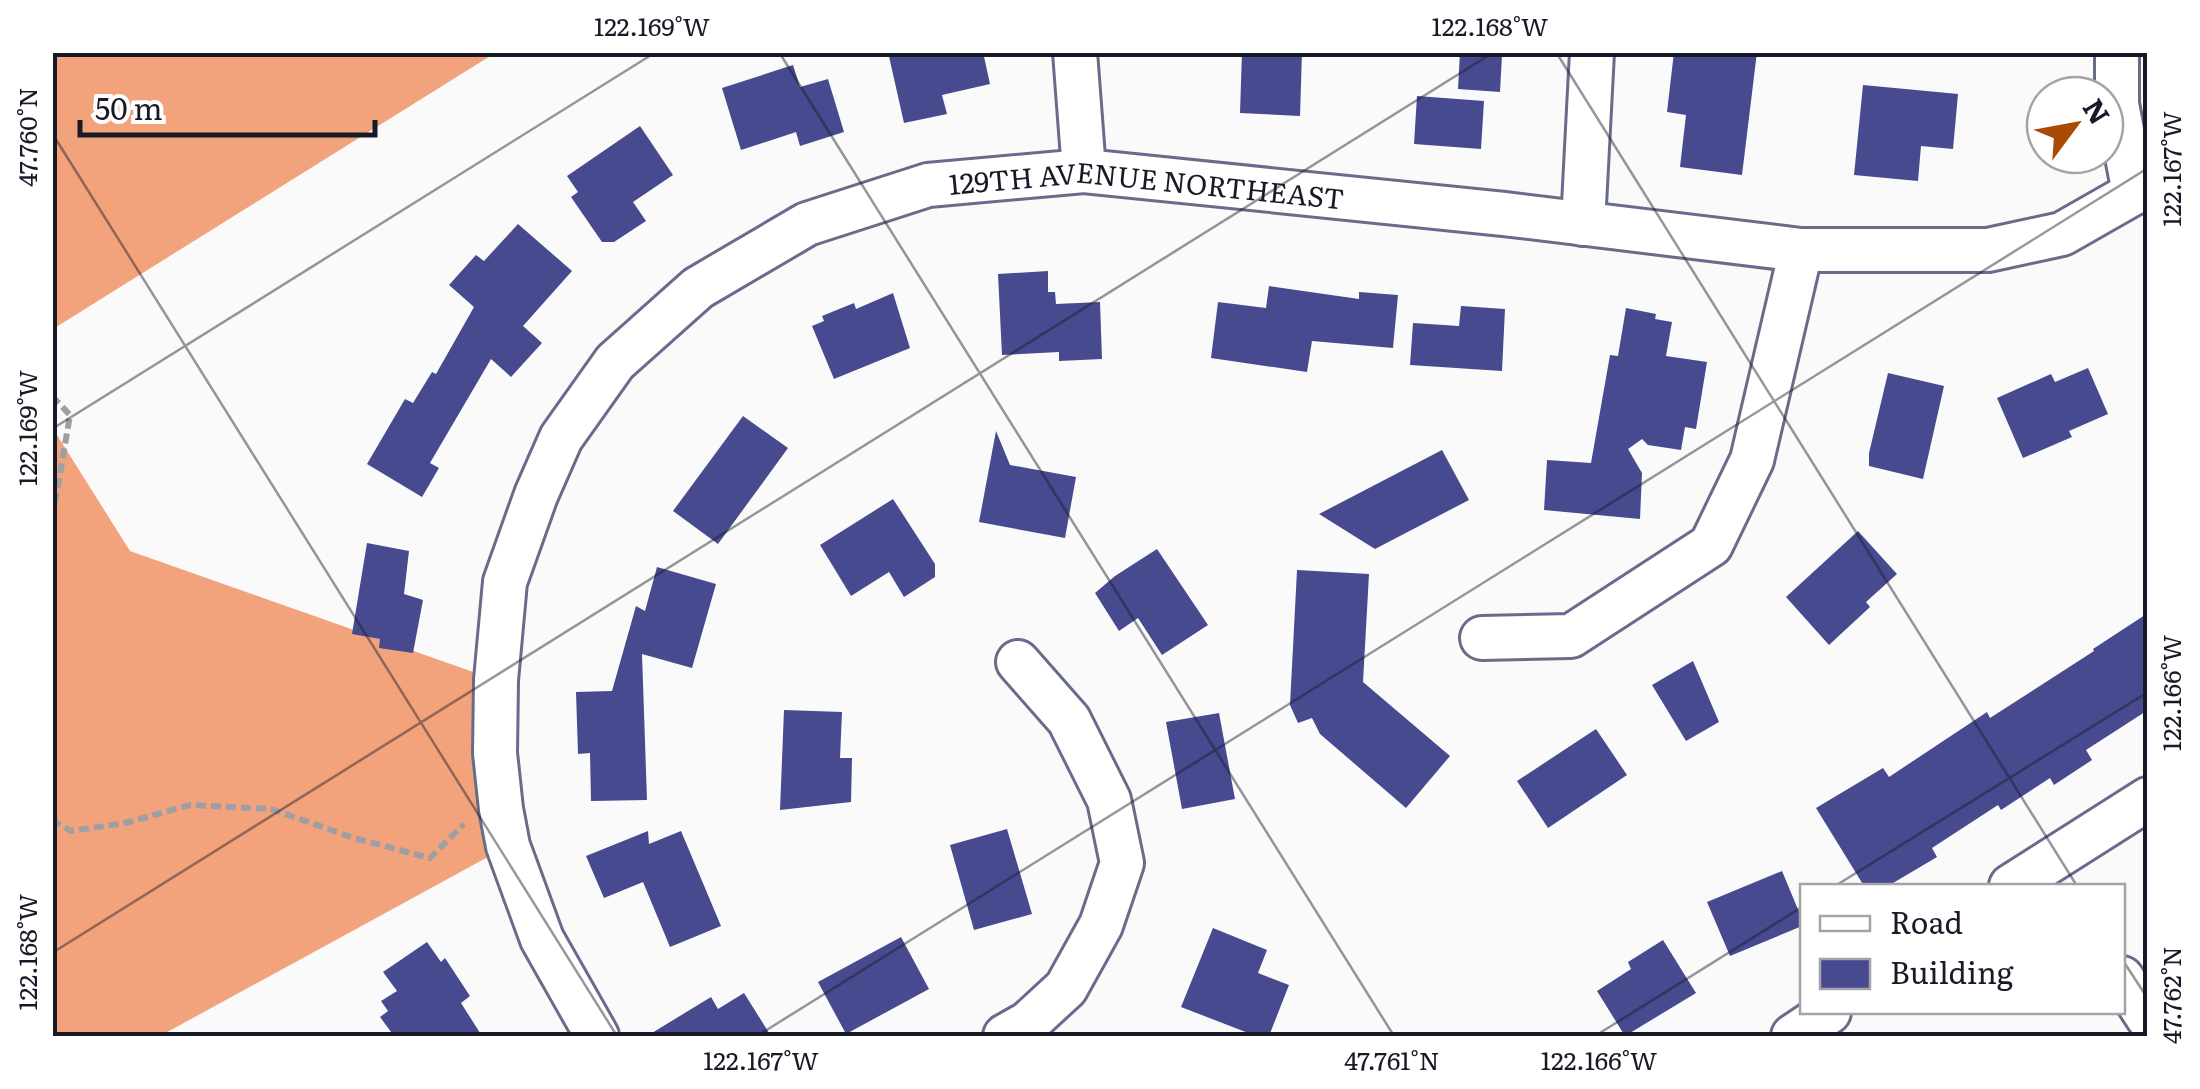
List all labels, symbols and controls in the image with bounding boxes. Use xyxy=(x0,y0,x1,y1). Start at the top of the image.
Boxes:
text: 122.169°W xyxy=(594,7,710,44)
text: 122.168°W xyxy=(1432,7,1548,44)
scale bar xyxy=(80,75,375,137)
north arrow xyxy=(2025,75,2125,175)
text: 50 m xyxy=(95,85,163,129)
text: 47.760°N xyxy=(8,87,45,187)
text: N xyxy=(2074,90,2122,132)
text: 122.167°W xyxy=(2152,111,2189,227)
street label: 129TH AVENUE NORTHEAST xyxy=(947,149,1346,219)
text: 122.169°W xyxy=(8,370,45,486)
text: 122.166°W xyxy=(2152,635,2189,751)
legend xyxy=(1800,884,2125,1014)
text: 122.168°W xyxy=(8,894,45,1010)
text: Road xyxy=(1890,899,1963,943)
text: 47.762°N xyxy=(2152,946,2189,1044)
text: Building xyxy=(1890,949,2014,993)
text: 122.167°W xyxy=(703,1041,819,1078)
text: 47.761°N xyxy=(1344,1041,1440,1078)
text: 122.166°W xyxy=(1541,1041,1657,1078)

